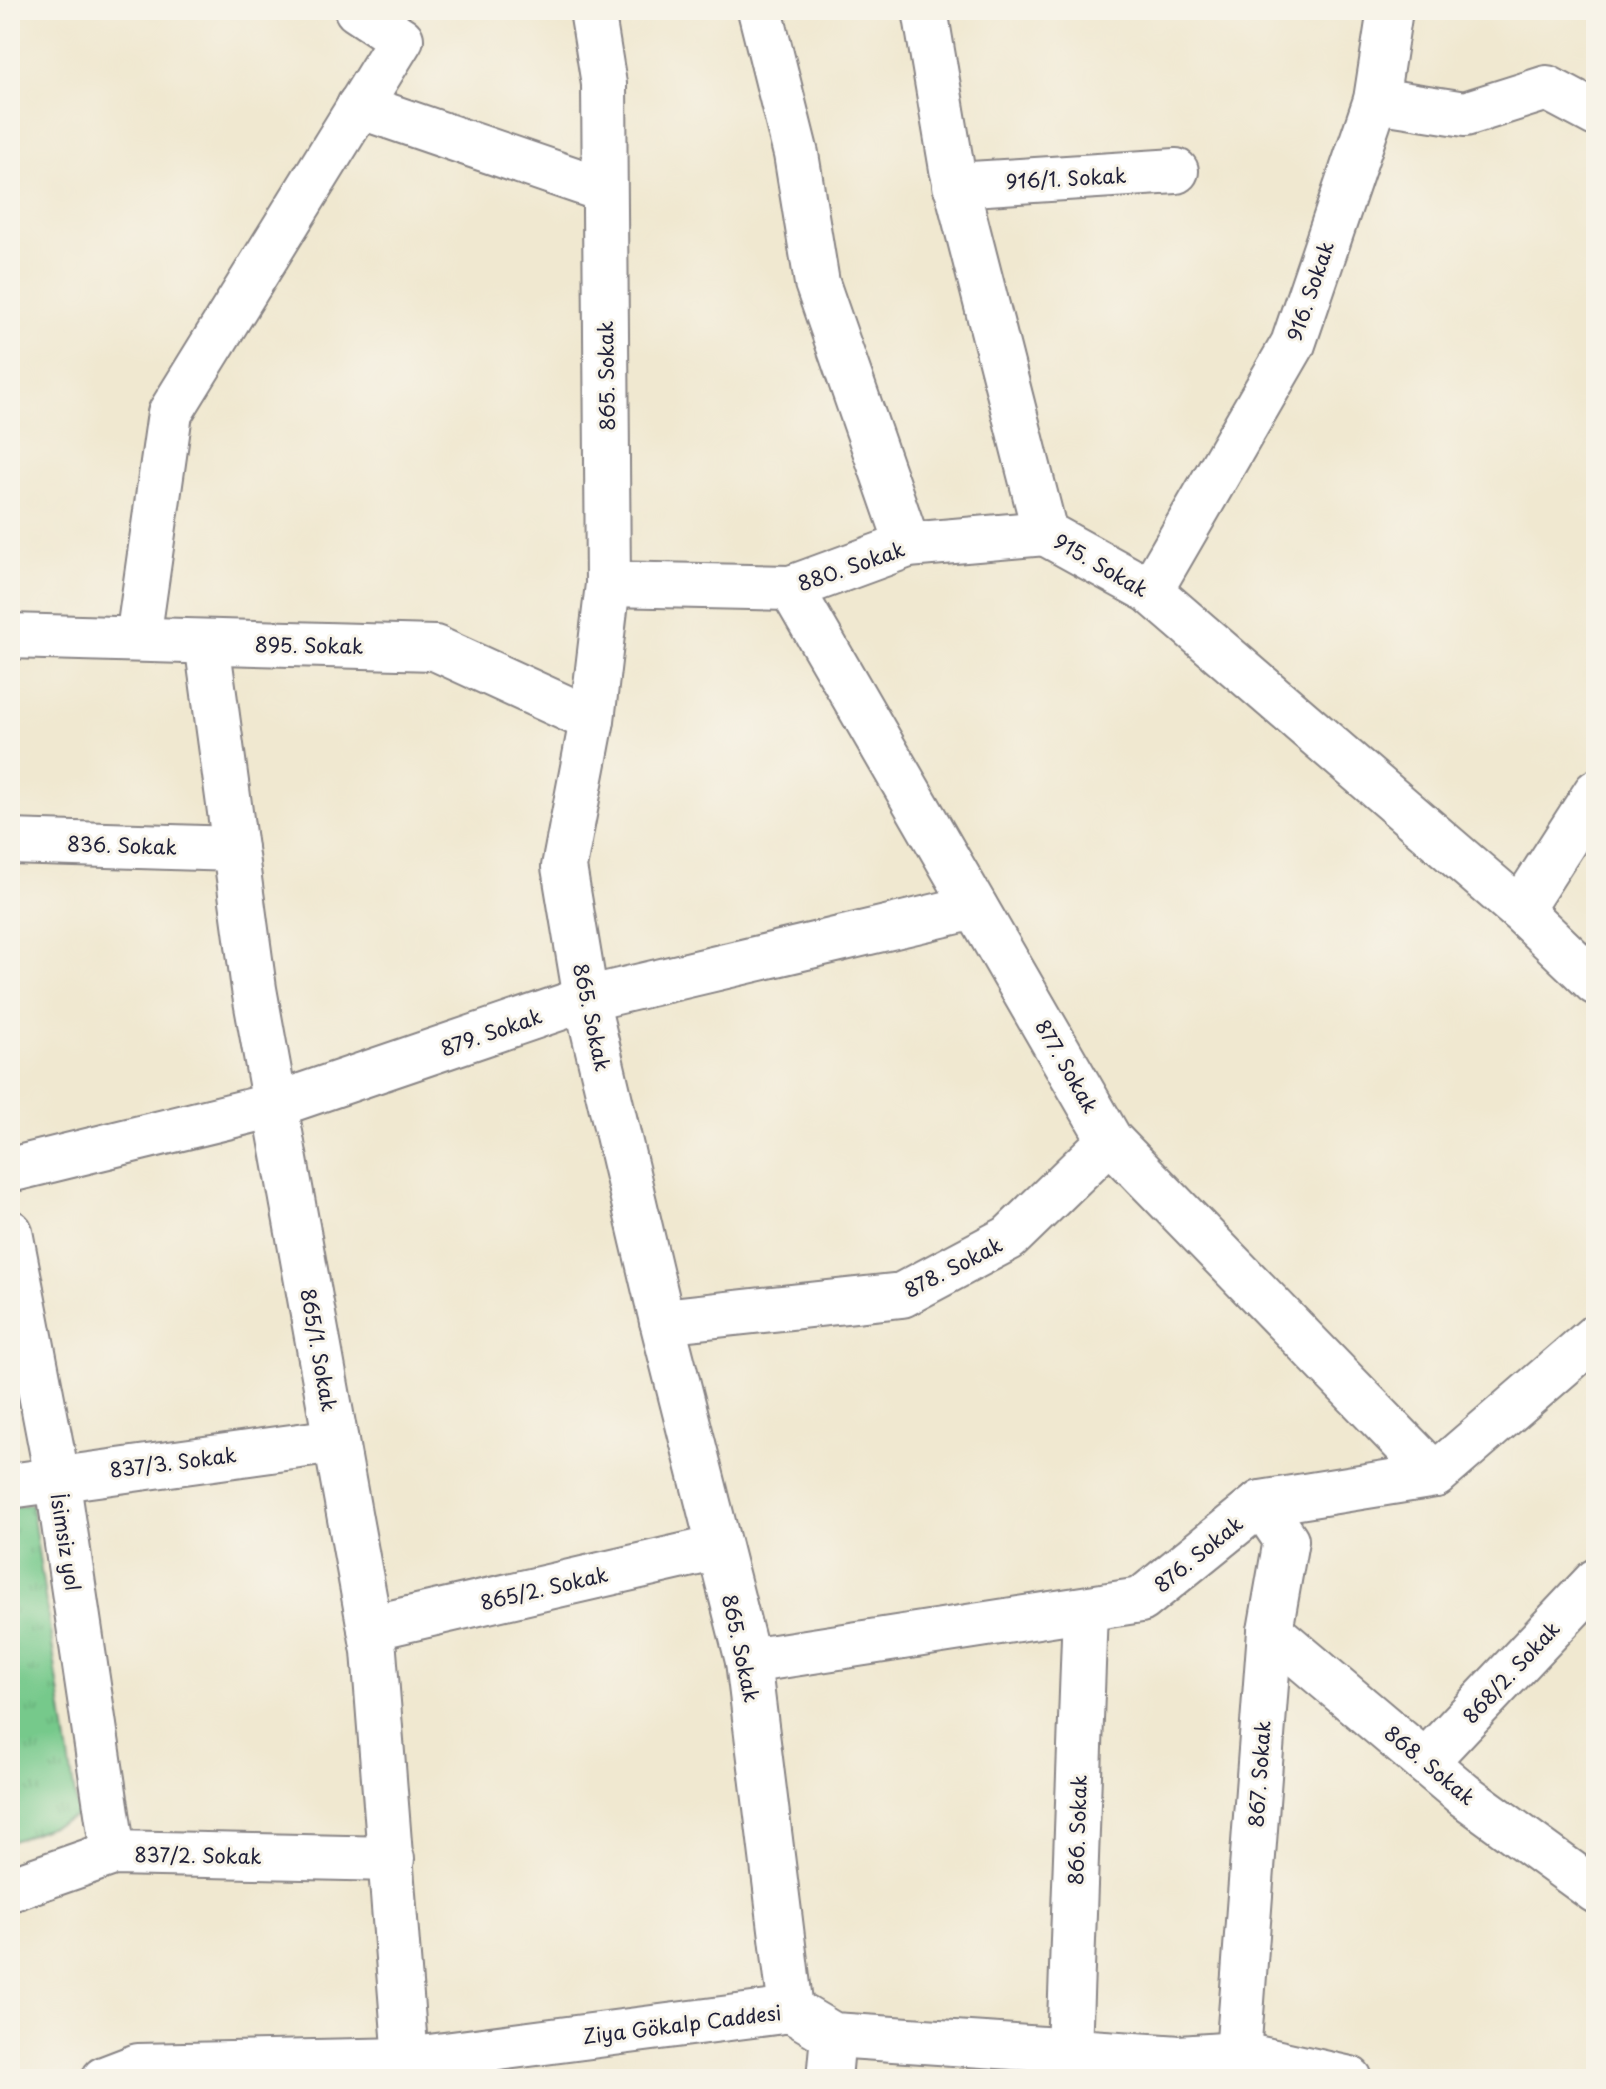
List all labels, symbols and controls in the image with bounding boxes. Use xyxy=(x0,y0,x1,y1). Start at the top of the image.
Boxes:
street label: 916/1. Sokak xyxy=(1005,160,1127,196)
street label: 916. Sokak xyxy=(1279,237,1341,345)
street label: 865. Sokak xyxy=(590,321,622,431)
street label: 915. Sokak xyxy=(1048,526,1154,604)
street label: 880. Sokak xyxy=(793,534,909,598)
street label: 895. Sokak xyxy=(254,629,364,661)
street label: 836. Sokak xyxy=(66,828,178,862)
street label: 865. Sokak xyxy=(566,960,618,1074)
street label: 879. Sokak xyxy=(436,1001,546,1063)
street label: 877. Sokak xyxy=(1028,1014,1106,1118)
street label: 878. Sokak xyxy=(899,1229,1007,1305)
street label: 865/1. Sokak xyxy=(293,1286,345,1414)
street label: 837/3. Sokak xyxy=(108,1439,238,1485)
street label: İsimsiz yol xyxy=(43,1491,89,1593)
street label: 876. Sokak xyxy=(1147,1509,1249,1599)
street label: 865/2. Sokak xyxy=(477,1559,611,1617)
street label: 865. Sokak xyxy=(715,1591,767,1705)
street label: 868/2. Sokak xyxy=(1456,1614,1566,1730)
street label: 868. Sokak xyxy=(1378,1718,1482,1812)
street label: 867. Sokak xyxy=(1240,1720,1278,1828)
street label: 866. Sokak xyxy=(1060,1774,1094,1886)
street label: 837/2. Sokak xyxy=(134,1839,262,1871)
street label: Ziya Gökalp Caddesi xyxy=(581,1997,783,2051)

